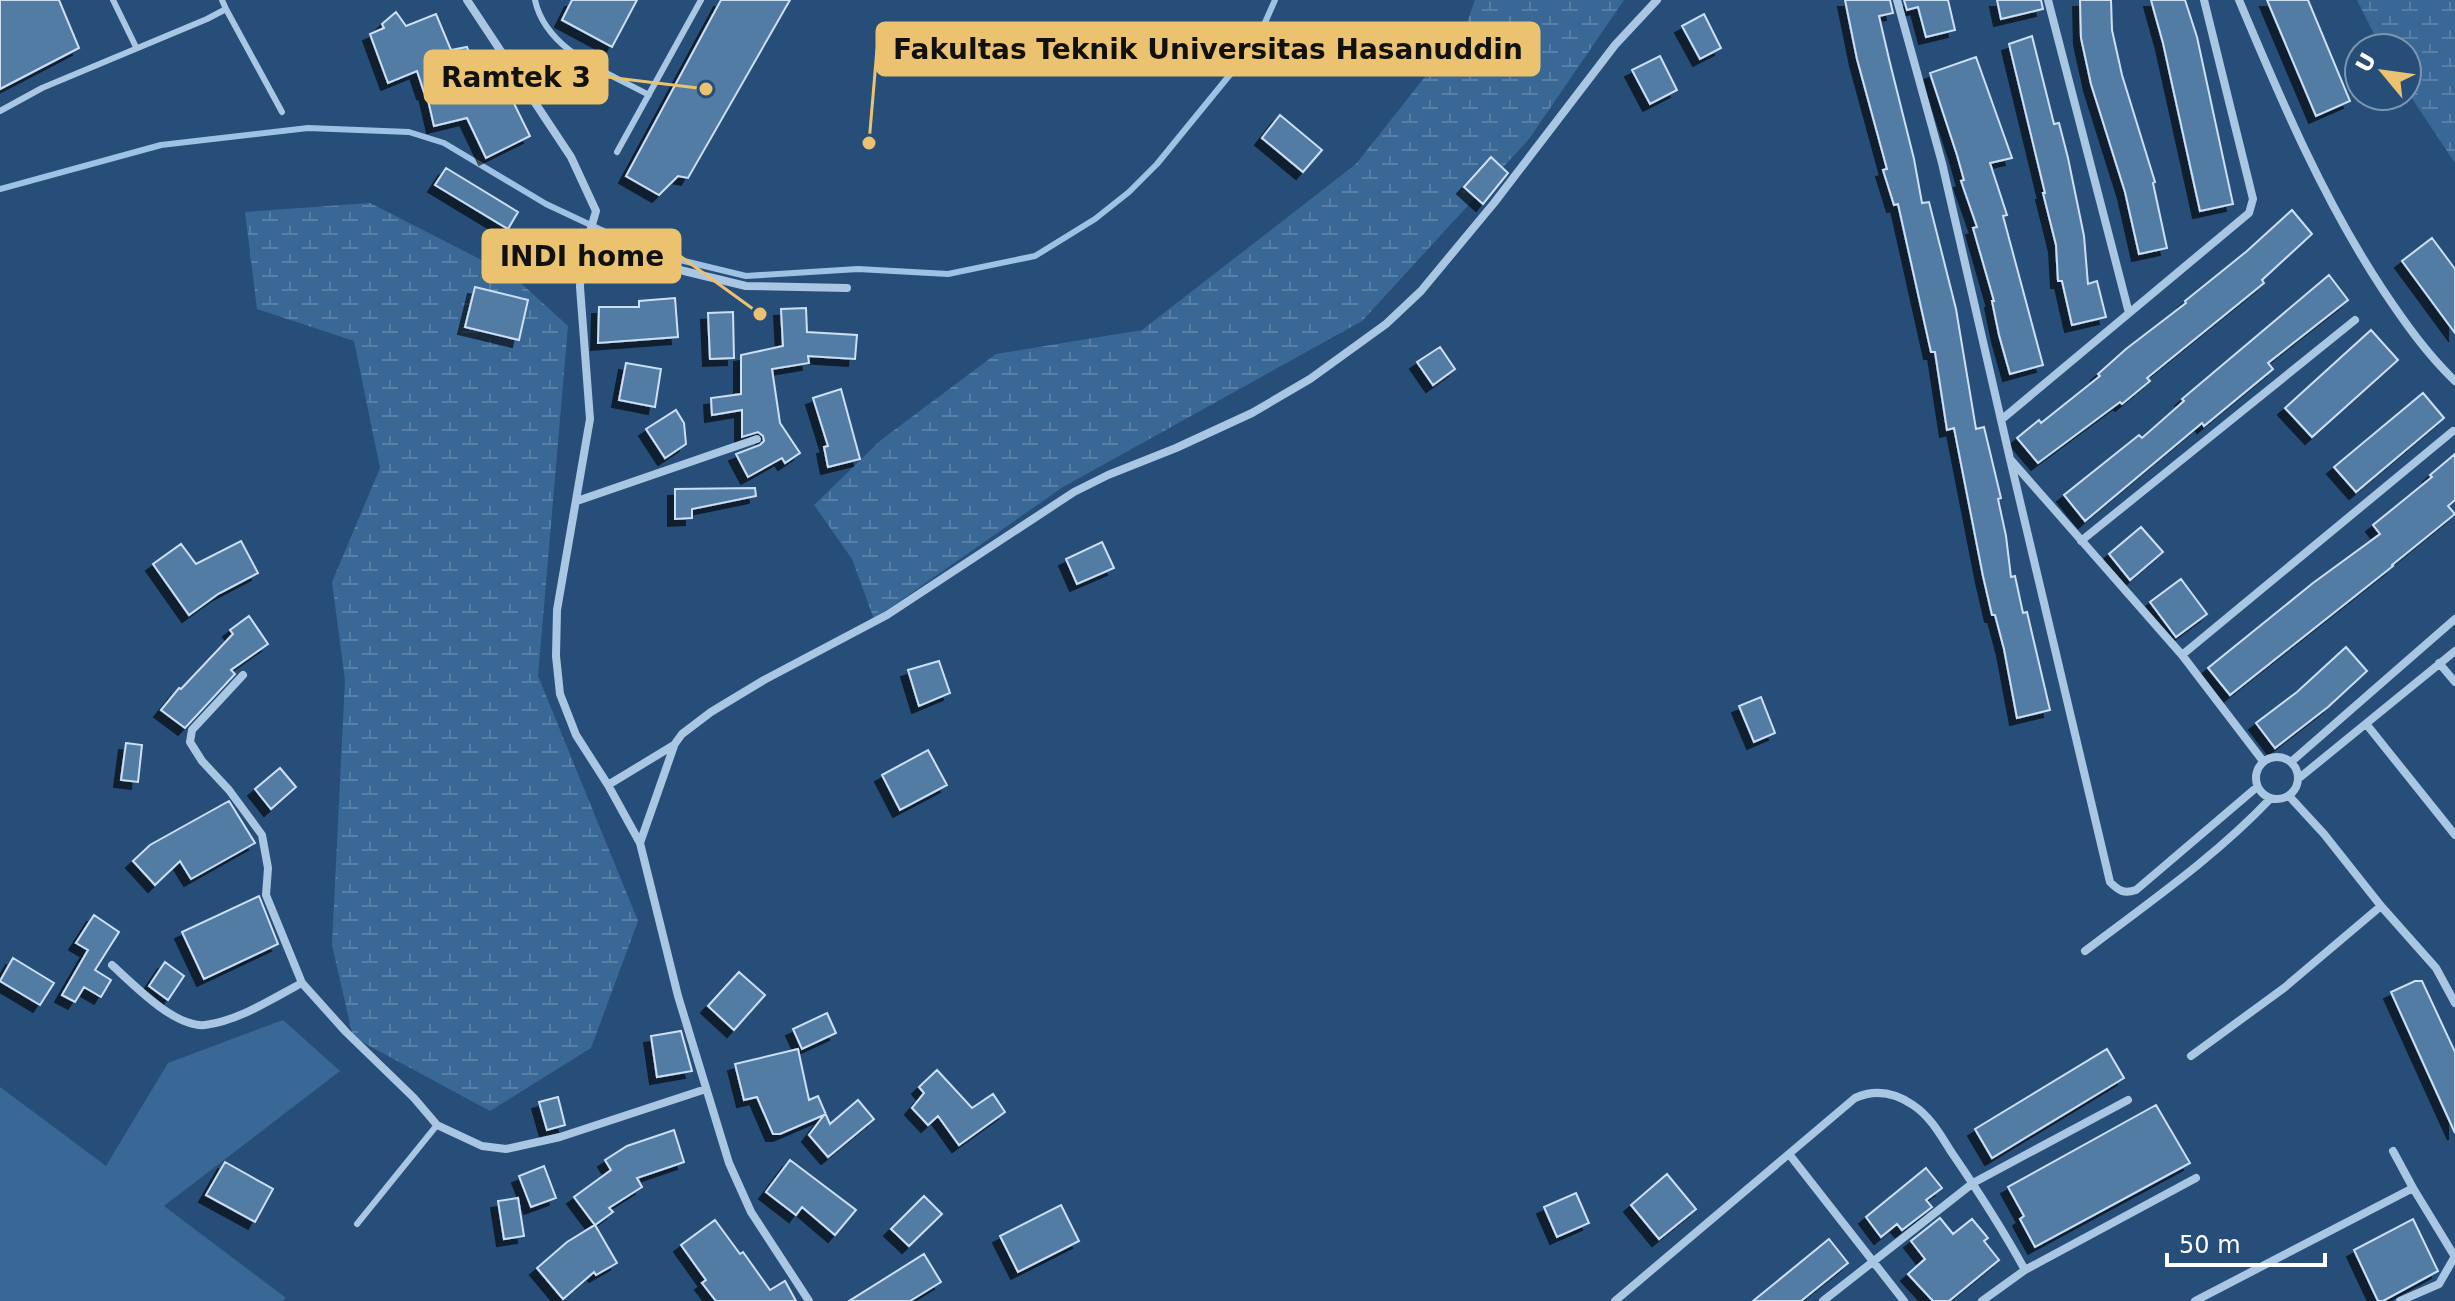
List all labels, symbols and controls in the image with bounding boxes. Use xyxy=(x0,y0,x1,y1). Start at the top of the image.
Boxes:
callout: Fakultas Teknik Universitas Hasanuddin xyxy=(877,23,1539,75)
north arrow xyxy=(2343,32,2423,112)
text: Fakultas Teknik Universitas Hasanuddin xyxy=(893,33,1523,66)
text: U xyxy=(2351,49,2381,76)
callout: Ramtek 3 xyxy=(425,51,607,103)
text: Ramtek 3 xyxy=(441,61,591,94)
callout: INDI home xyxy=(483,230,680,282)
text: INDI home xyxy=(500,240,664,273)
scale bar xyxy=(2167,1217,2325,1267)
text: 50 m xyxy=(2179,1231,2241,1259)

